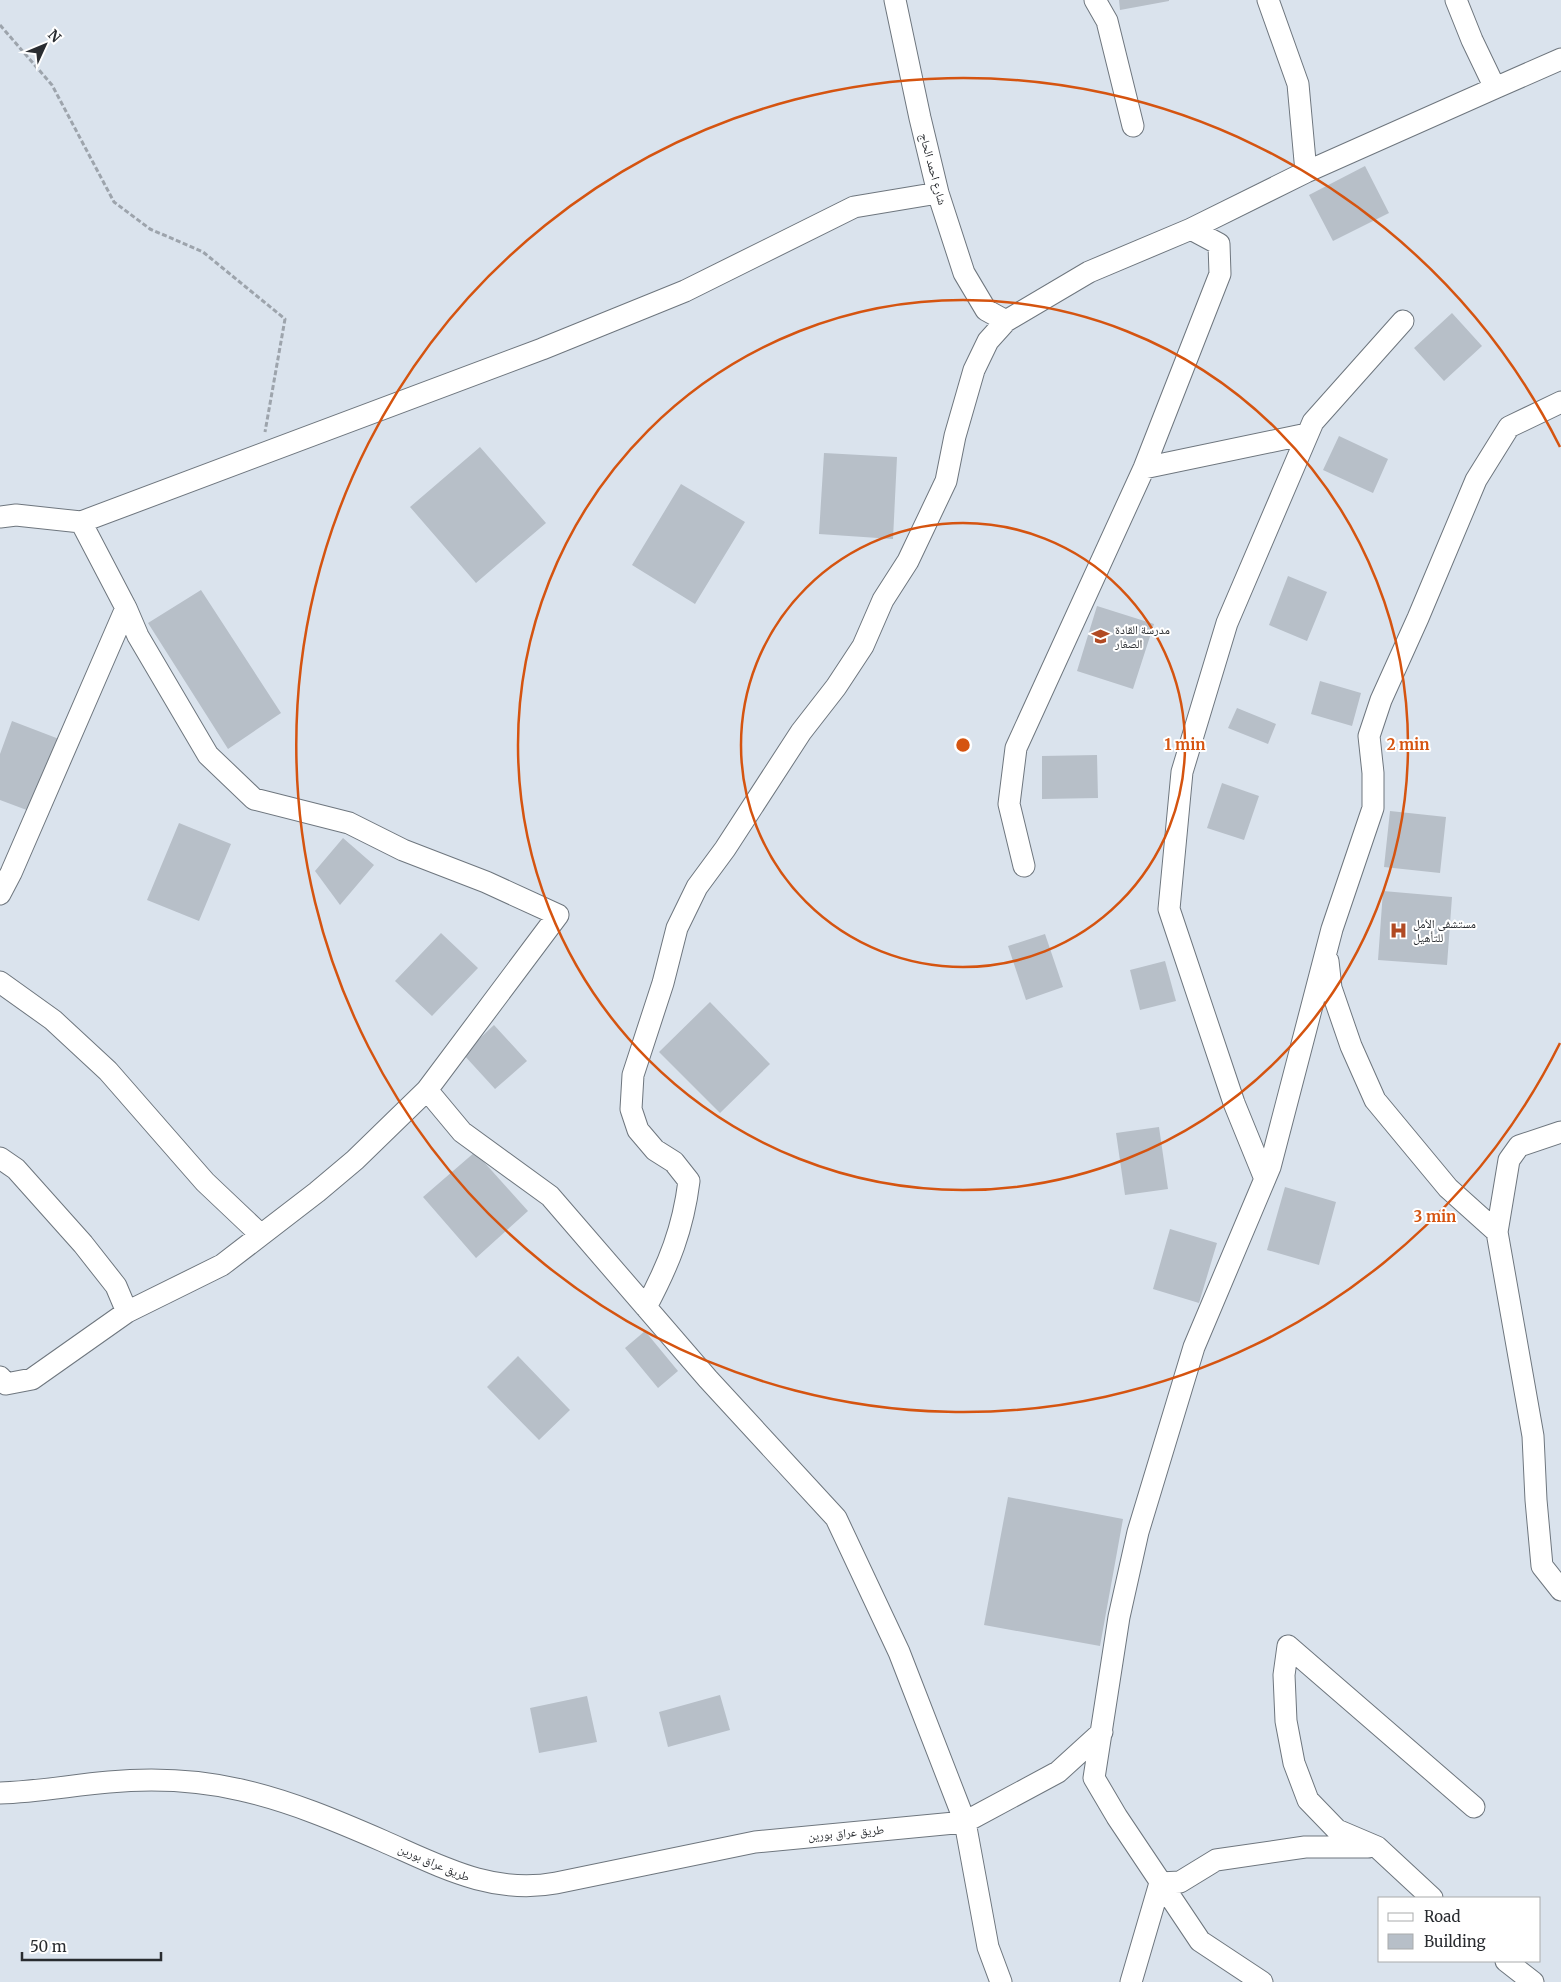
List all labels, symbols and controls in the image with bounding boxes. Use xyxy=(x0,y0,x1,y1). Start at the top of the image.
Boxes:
north arrow xyxy=(20,20,70,70)
text: N xyxy=(44,26,65,46)
street label: شارع احمد الحاج xyxy=(916,131,950,207)
place label: مدرسة القادة الصغار xyxy=(1114,622,1170,651)
school or university icon: مدرسة القادة الصغار xyxy=(1091,627,1111,647)
text: 1 min xyxy=(1165,735,1205,754)
text: 2 min xyxy=(1387,735,1429,754)
centre of rings xyxy=(954,736,972,754)
place label: مستشفى الأمل للتأهيل xyxy=(1413,916,1476,945)
hospital icon: مستشفى الأمل للتأهيل xyxy=(1389,921,1409,941)
text: 3 min xyxy=(1414,1207,1456,1226)
street label: طريق عراق بورين xyxy=(807,1822,885,1844)
street label: طريق عراق بورين xyxy=(396,1841,472,1885)
legend xyxy=(1378,1897,1541,1962)
text: Road xyxy=(1424,1907,1460,1926)
scale bar xyxy=(22,1930,161,1962)
text: Building xyxy=(1424,1932,1486,1951)
text: 50 m xyxy=(30,1937,67,1956)

